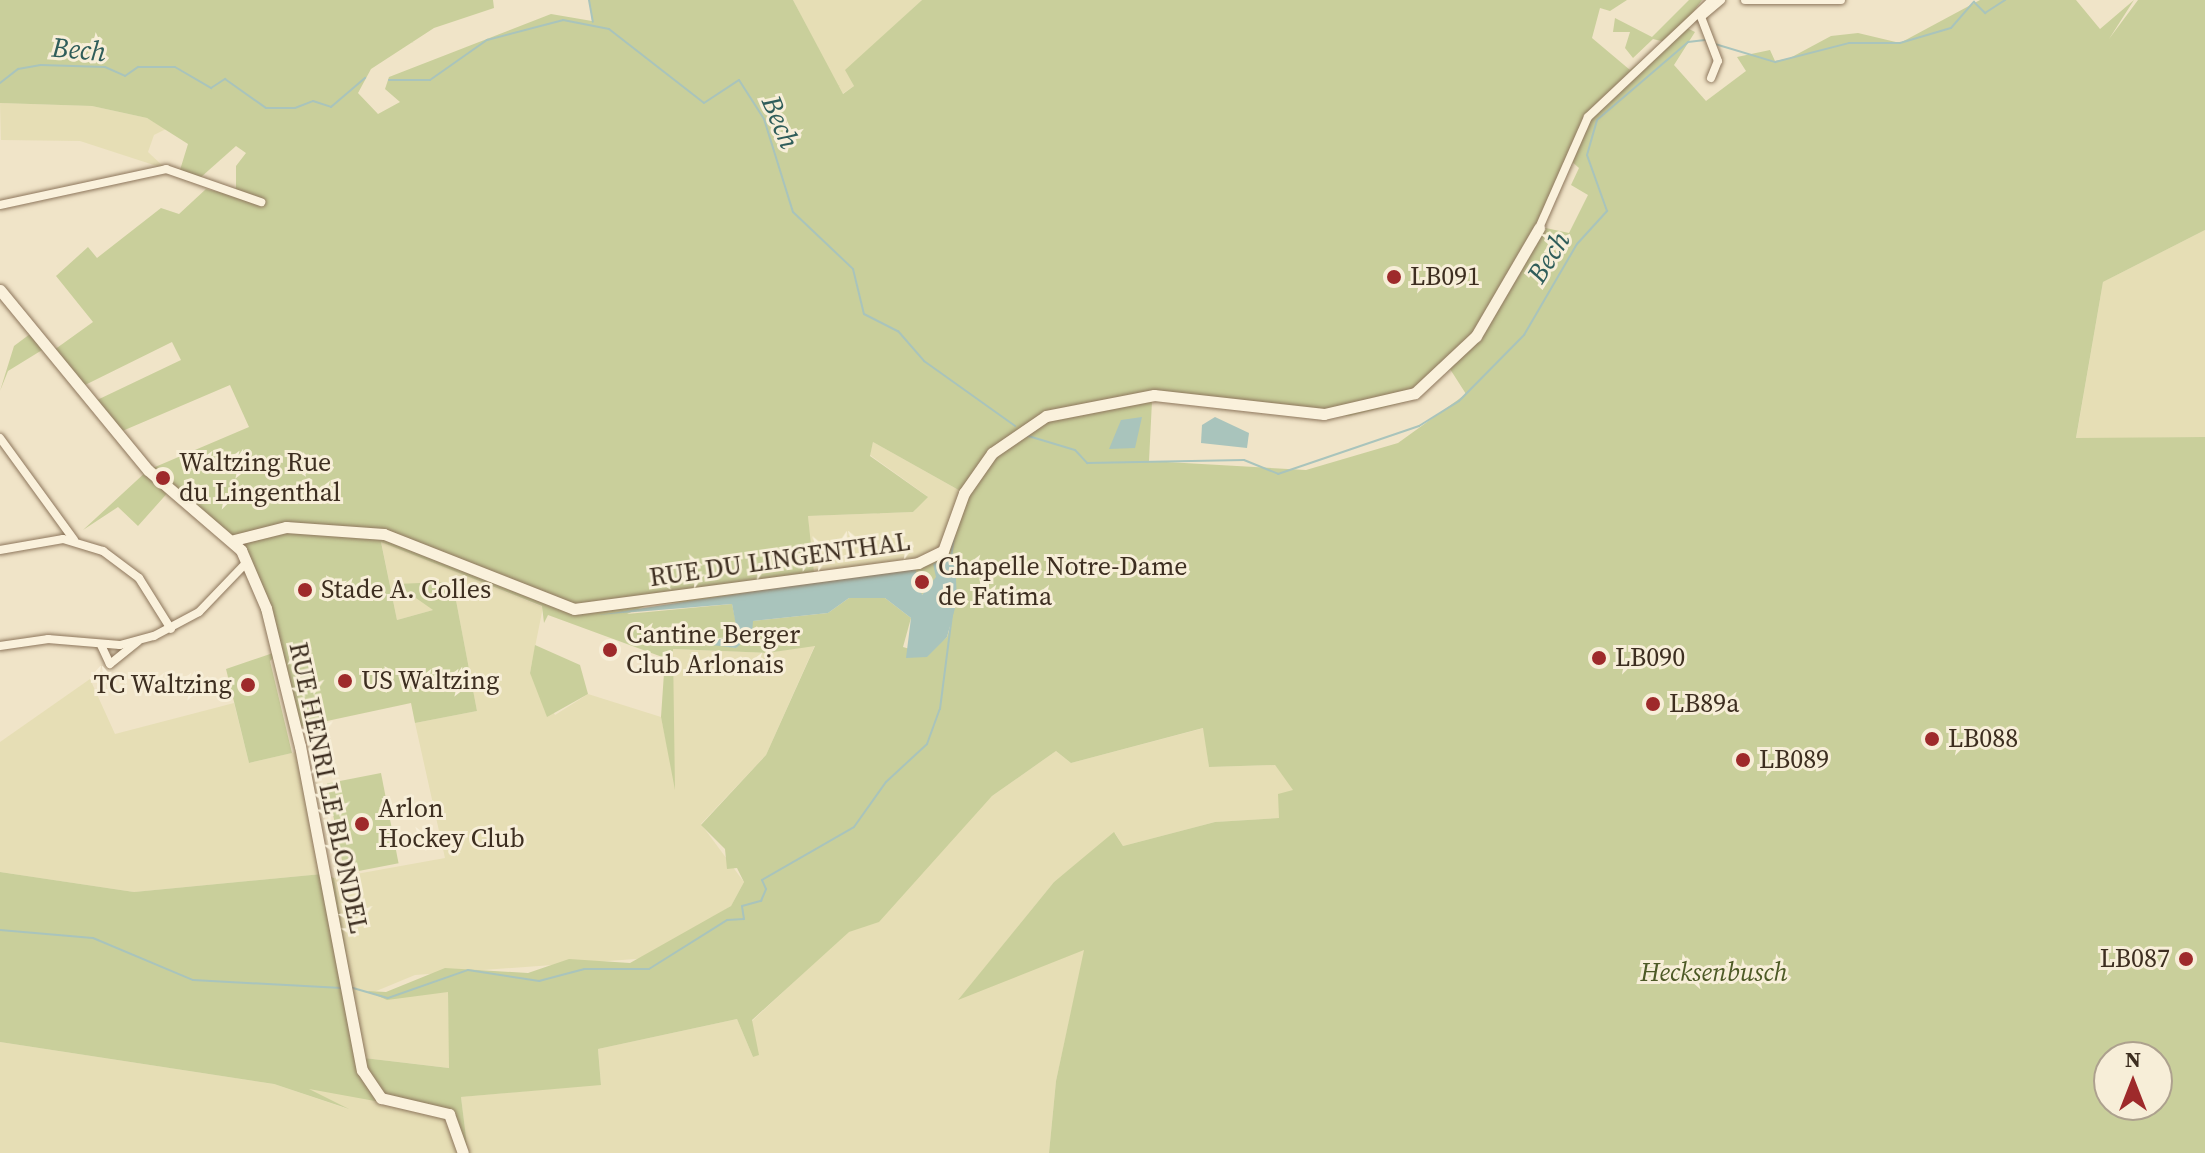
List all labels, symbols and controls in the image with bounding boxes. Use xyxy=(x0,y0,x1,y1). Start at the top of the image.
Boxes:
water label: Bech xyxy=(50,30,108,68)
water label: Bech xyxy=(755,90,807,154)
water label: Bech xyxy=(1519,225,1577,289)
place label: LB091 xyxy=(1410,261,1480,293)
marker: LB091 xyxy=(1385,268,1403,286)
place label: Waltzing Rue du Lingenthal xyxy=(179,447,341,508)
marker: Waltzing Rue du Lingenthal xyxy=(154,469,172,487)
street label: RUE DU LINGENTHAL xyxy=(647,526,913,594)
place label: Chapelle Notre-Dame de Fatima xyxy=(938,551,1188,612)
marker: Chapelle Notre-Dame de Fatima xyxy=(913,573,931,591)
place label: Stade A. Colles xyxy=(321,574,491,606)
marker: Stade A. Colles xyxy=(296,581,314,599)
place label: Cantine Berger Club Arlonais xyxy=(626,619,800,680)
street label: RUE HENRI LE BLONDEL xyxy=(282,640,374,936)
marker: Cantine Berger Club Arlonais xyxy=(601,641,619,659)
place label: LB090 xyxy=(1615,642,1685,674)
marker: LB090 xyxy=(1590,649,1608,667)
place label: US Waltzing xyxy=(361,665,500,697)
place label: TC Waltzing xyxy=(93,669,232,701)
marker: US Waltzing xyxy=(336,672,354,690)
marker: TC Waltzing xyxy=(239,676,257,694)
place label: LB89a xyxy=(1669,688,1740,720)
marker: LB89a xyxy=(1644,695,1662,713)
place label: LB088 xyxy=(1948,723,2018,755)
marker: LB088 xyxy=(1923,730,1941,748)
place label: LB089 xyxy=(1759,744,1829,776)
marker: LB089 xyxy=(1734,751,1752,769)
place label: Arlon Hockey Club xyxy=(378,793,525,854)
marker: Arlon Hockey Club xyxy=(353,815,371,833)
place label: LB087 xyxy=(2100,943,2170,975)
marker: LB087 xyxy=(2177,950,2195,968)
park label: Hecksenbusch xyxy=(1640,957,1788,989)
north arrow xyxy=(2093,1041,2173,1121)
text: N xyxy=(2125,1044,2141,1074)

